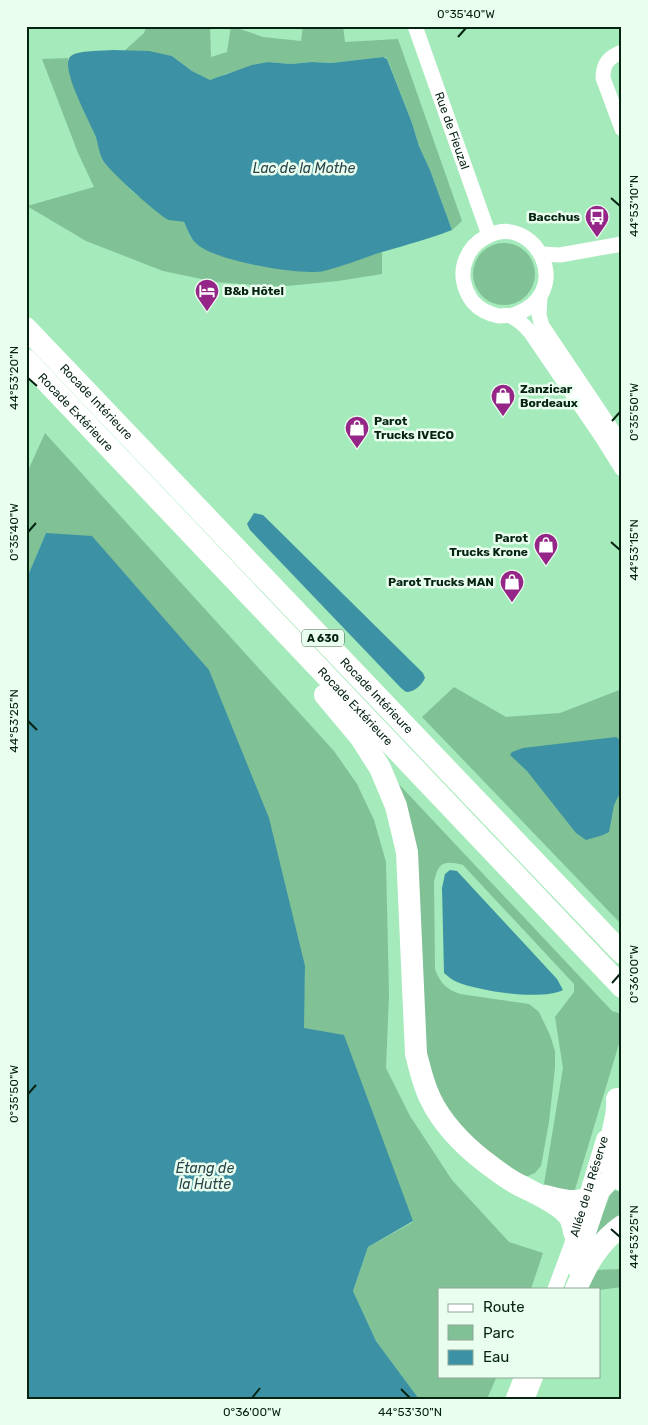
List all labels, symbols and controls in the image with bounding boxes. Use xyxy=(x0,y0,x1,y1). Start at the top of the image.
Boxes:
text: 0°35'40"W xyxy=(437,7,495,21)
street label: Rue de Fieuzal xyxy=(432,90,472,171)
water label: Lac de la Mothe xyxy=(253,160,356,177)
text: 44°53'10"N xyxy=(627,175,641,237)
bus stop icon: Bacchus xyxy=(584,204,610,238)
place label: Bacchus xyxy=(528,210,580,224)
hotel icon: B&b Hôtel xyxy=(194,278,220,312)
place label: B&b Hôtel xyxy=(224,284,284,298)
text: 44°53'20"N xyxy=(7,346,21,410)
street label: Rocade Intérieure xyxy=(57,361,136,443)
street label: Rocade Extérieure xyxy=(35,370,116,454)
place label: Zanzicar Bordeaux xyxy=(520,382,578,410)
shop icon: Zanzicar Bordeaux xyxy=(490,383,516,417)
text: 0°35'50"W xyxy=(627,383,641,441)
place label: Parot Trucks IVECO xyxy=(374,414,454,442)
shop icon: Parot Trucks IVECO xyxy=(344,415,370,449)
text: 0°35'40"W xyxy=(7,503,21,561)
text: 44°53'15"N xyxy=(627,519,641,581)
place label: Parot Trucks Krone xyxy=(449,531,528,559)
shop icon: Parot Trucks Krone xyxy=(533,532,559,566)
shop icon: Parot Trucks MAN xyxy=(499,569,525,603)
place label: Parot Trucks MAN xyxy=(388,575,494,589)
road number: A 630 xyxy=(302,630,344,646)
street label: Rocade Intérieure xyxy=(337,655,416,737)
street label: Rocade Extérieure xyxy=(315,664,396,749)
text: 44°53'25"N xyxy=(7,689,21,753)
text: 0°36'00"W xyxy=(627,944,641,1003)
text: 0°35'50"W xyxy=(7,1065,21,1123)
street label: Allée de la Réserve xyxy=(567,1134,611,1239)
water label: Étang de la Hutte xyxy=(176,1159,234,1193)
text: 44°53'25"N xyxy=(627,1205,641,1269)
legend xyxy=(438,1288,600,1378)
text: Route xyxy=(483,1298,525,1316)
text: Parc xyxy=(483,1324,515,1342)
text: Eau xyxy=(483,1348,509,1366)
text: 0°36'00"W xyxy=(223,1405,282,1419)
text: 44°53'30"N xyxy=(378,1405,442,1419)

